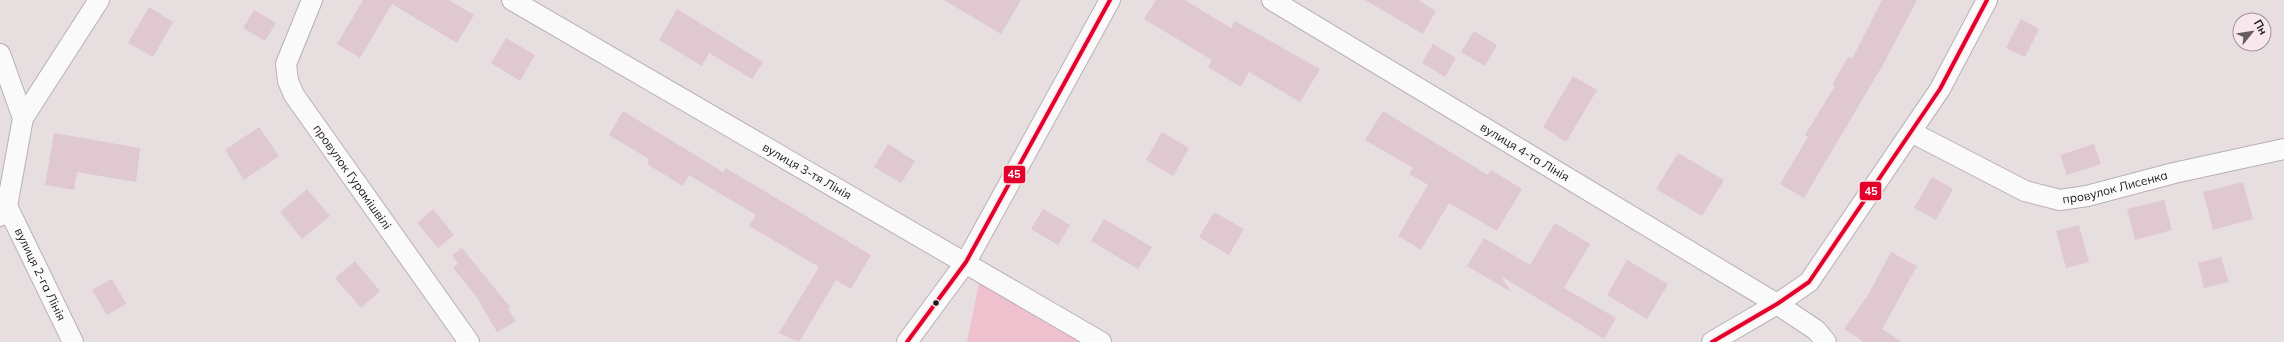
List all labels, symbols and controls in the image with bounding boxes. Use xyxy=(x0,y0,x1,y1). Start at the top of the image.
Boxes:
north arrow xyxy=(2232,12,2272,52)
text: Пн xyxy=(2251,17,2271,37)
street label: вулиця 4-та Лінія xyxy=(1478,119,1572,184)
street label: провулок Гурамішвілі xyxy=(310,121,395,232)
street label: вулиця 3-тя Лінія xyxy=(760,139,854,203)
line badge: 45 xyxy=(1003,165,1026,184)
text: 45 xyxy=(1007,167,1021,181)
street label: провулок Лисенка xyxy=(2061,167,2169,207)
line badge: 45 xyxy=(1859,181,1882,201)
text: 45 xyxy=(1864,184,1878,198)
street label: вулиця 2-га Лінія xyxy=(12,225,69,323)
unlabelled marker xyxy=(931,298,941,308)

